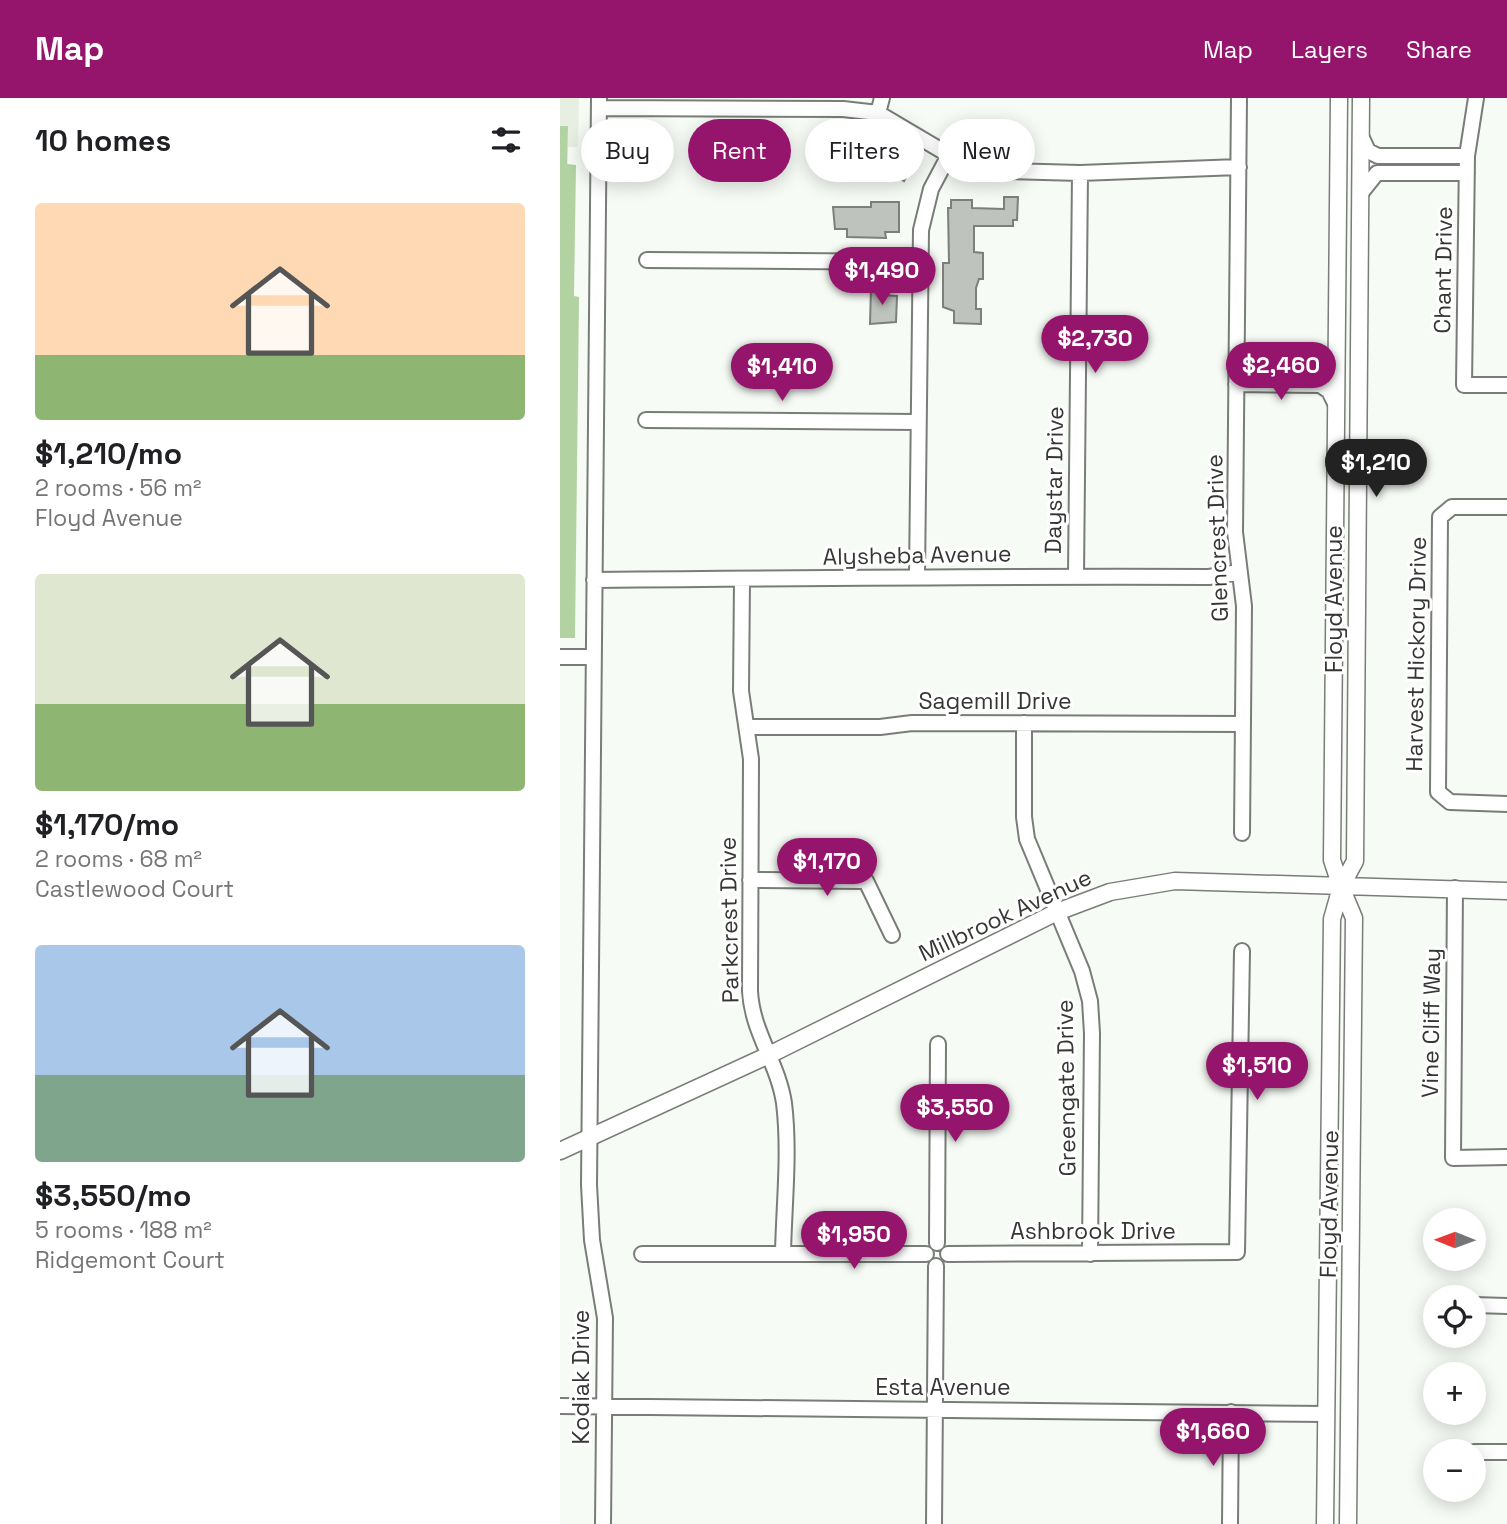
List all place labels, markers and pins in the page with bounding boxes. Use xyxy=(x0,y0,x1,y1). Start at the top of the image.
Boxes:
pin: $1,490 xyxy=(825,248,939,307)
pin: $2,730 xyxy=(1038,316,1152,375)
pin: $2,460 xyxy=(1224,342,1338,402)
pin: $1,410 xyxy=(725,344,839,403)
pin: $1,210 xyxy=(1319,440,1433,499)
pin: $1,170 xyxy=(770,838,884,898)
pin: $1,510 xyxy=(1200,1042,1314,1102)
pin: $3,550 xyxy=(898,1084,1012,1144)
pin: $1,950 xyxy=(797,1212,911,1271)
pin: $1,660 xyxy=(1156,1408,1270,1468)

